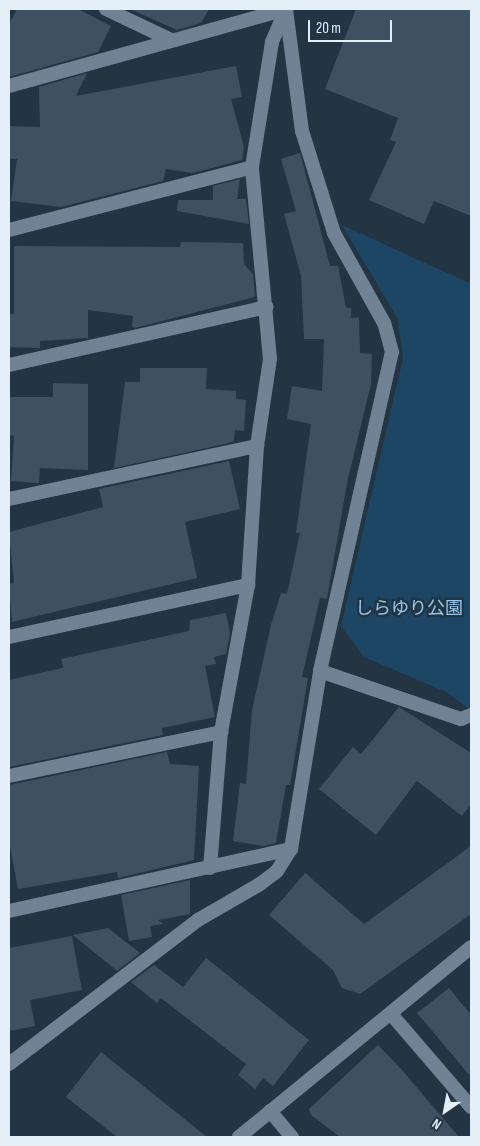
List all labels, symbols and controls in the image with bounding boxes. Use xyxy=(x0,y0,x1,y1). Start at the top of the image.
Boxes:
scale bar xyxy=(310,10,394,42)
text: 20 m xyxy=(316,19,341,38)
park label: しらゆり公園 xyxy=(355,598,463,620)
north arrow xyxy=(420,1086,470,1136)
text: N xyxy=(429,1115,444,1133)

